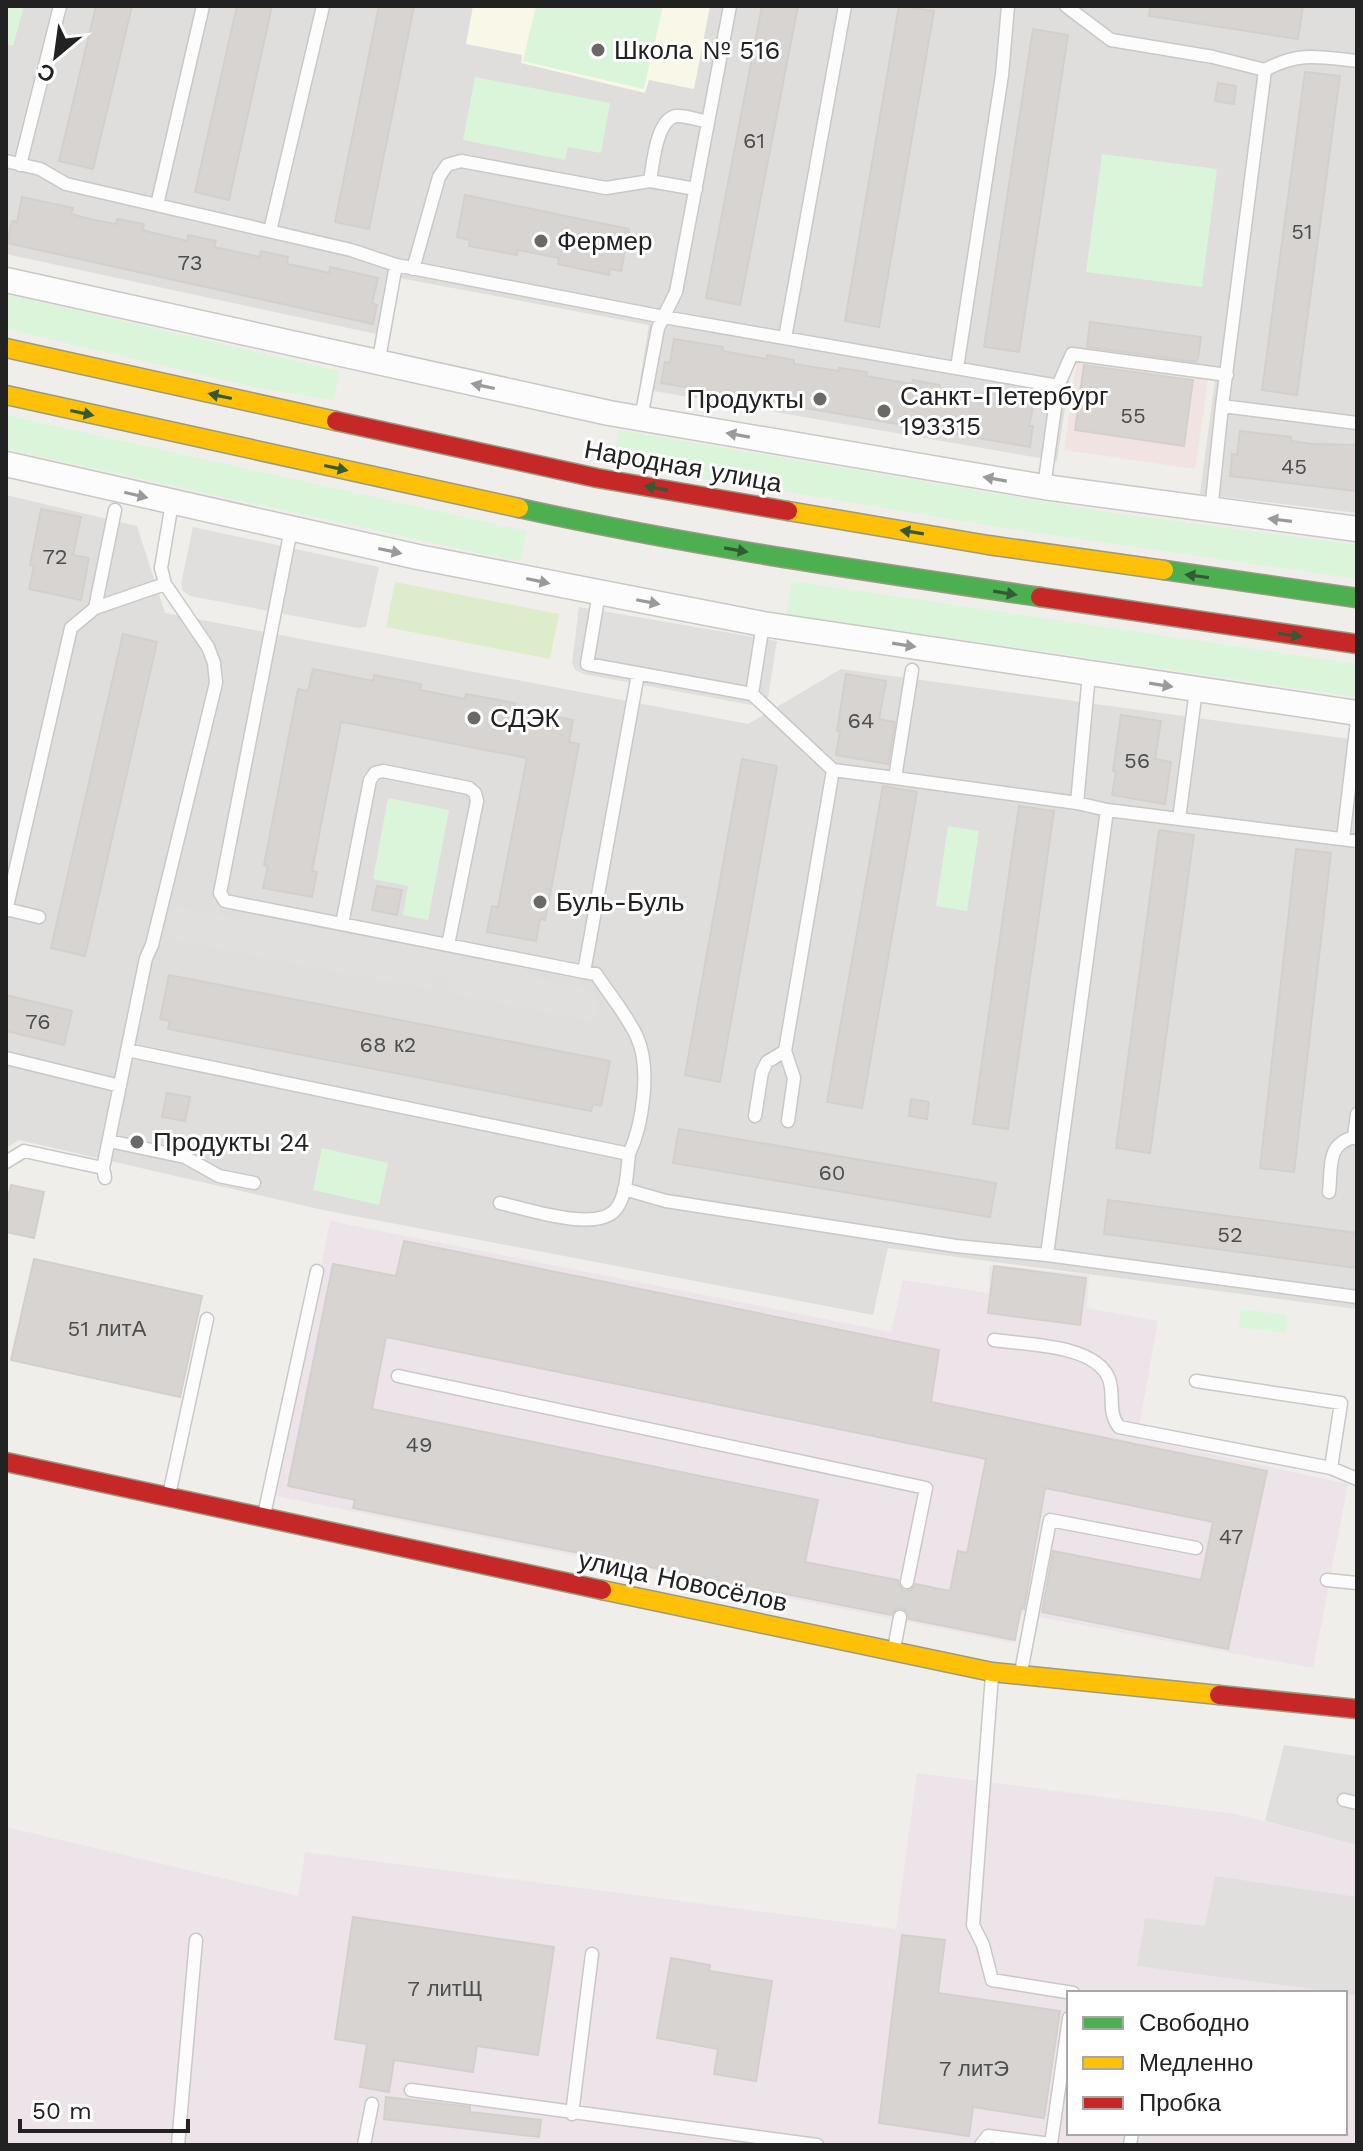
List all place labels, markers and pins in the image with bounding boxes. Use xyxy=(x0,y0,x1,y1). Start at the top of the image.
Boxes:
place label: Школа № 516 xyxy=(614,35,780,65)
marker: Школа № 516 xyxy=(589,41,607,59)
place label: Фермер xyxy=(557,226,652,256)
marker: Фермер xyxy=(532,232,550,250)
place label: Санкт-Петербург 193315 xyxy=(900,381,1109,441)
place label: Продукты xyxy=(687,384,804,414)
marker: Продукты xyxy=(811,390,829,408)
marker: Санкт-Петербург 193315 xyxy=(875,402,893,420)
place label: СДЭК xyxy=(490,703,560,733)
marker: СДЭК xyxy=(465,709,483,727)
place label: Буль-Буль xyxy=(556,887,685,917)
marker: Буль-Буль xyxy=(531,893,549,911)
place label: Продукты 24 xyxy=(153,1127,310,1157)
marker: Продукты 24 xyxy=(128,1133,146,1151)

